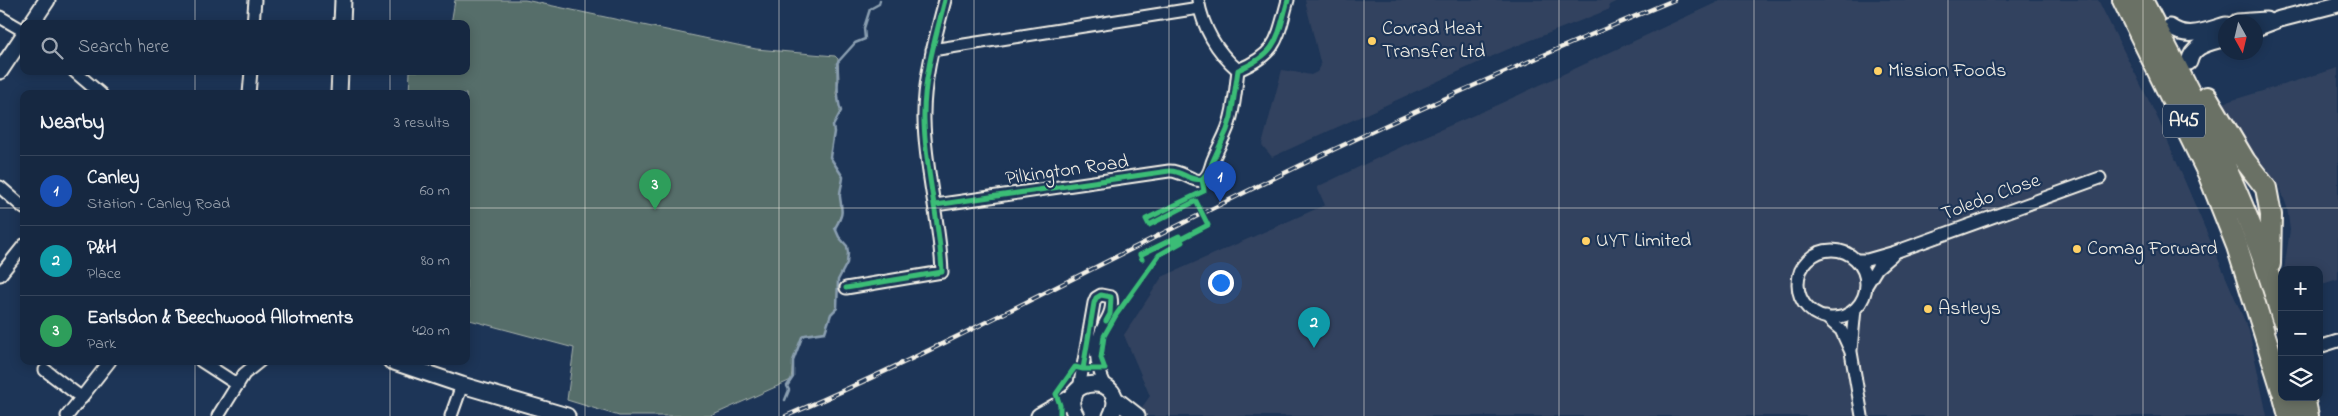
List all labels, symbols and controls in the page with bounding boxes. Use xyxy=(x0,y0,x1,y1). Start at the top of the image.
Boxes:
place label: Covrad Heat Transfer Ltd xyxy=(1382,15,1485,67)
north arrow xyxy=(2218,15,2263,60)
search box xyxy=(20,20,470,75)
icon: search xyxy=(38,34,66,62)
text: Search here xyxy=(78,34,169,61)
marker: Covrad Heat Transfer Ltd xyxy=(1366,35,1378,47)
place label: Mission Foods xyxy=(1888,57,2006,86)
marker: Mission Foods xyxy=(1872,65,1884,77)
road number: A45 xyxy=(2163,104,2205,138)
text: Nearby xyxy=(40,108,104,138)
text: 3 results xyxy=(394,111,450,135)
street label: Pilkington Road xyxy=(1004,148,1131,195)
pin: 1 xyxy=(1204,161,1236,202)
text: Canley xyxy=(87,165,139,192)
street label: Toledo Close xyxy=(1937,167,2045,229)
pin: 3 xyxy=(639,169,671,210)
text: 1 xyxy=(53,179,59,203)
text: 60 m xyxy=(420,179,450,203)
text: Station · Canley Road xyxy=(87,192,230,216)
place label: UYT Limited xyxy=(1596,227,1691,256)
text: P&H xyxy=(87,235,117,262)
marker: UYT Limited xyxy=(1580,235,1592,247)
place label: Comag Forward xyxy=(2087,235,2218,265)
marker: Comag Forward xyxy=(2071,243,2083,255)
text: 2 xyxy=(52,249,60,273)
text: 80 m xyxy=(421,249,450,273)
text: Place xyxy=(87,262,121,286)
map controls xyxy=(2278,266,2323,401)
button: + xyxy=(2278,266,2323,311)
your location xyxy=(1208,270,1234,296)
place label: Astleys xyxy=(1938,295,2001,324)
marker: Astleys xyxy=(1922,303,1934,315)
text: Earlsdon & Beechwood Allotments xyxy=(87,305,353,332)
pin: 2 xyxy=(1298,307,1330,348)
button: − xyxy=(2278,311,2323,356)
text: 3 xyxy=(53,319,59,343)
text: 420 m xyxy=(412,319,450,343)
text: Park xyxy=(87,332,116,356)
button: layers xyxy=(2278,356,2323,401)

